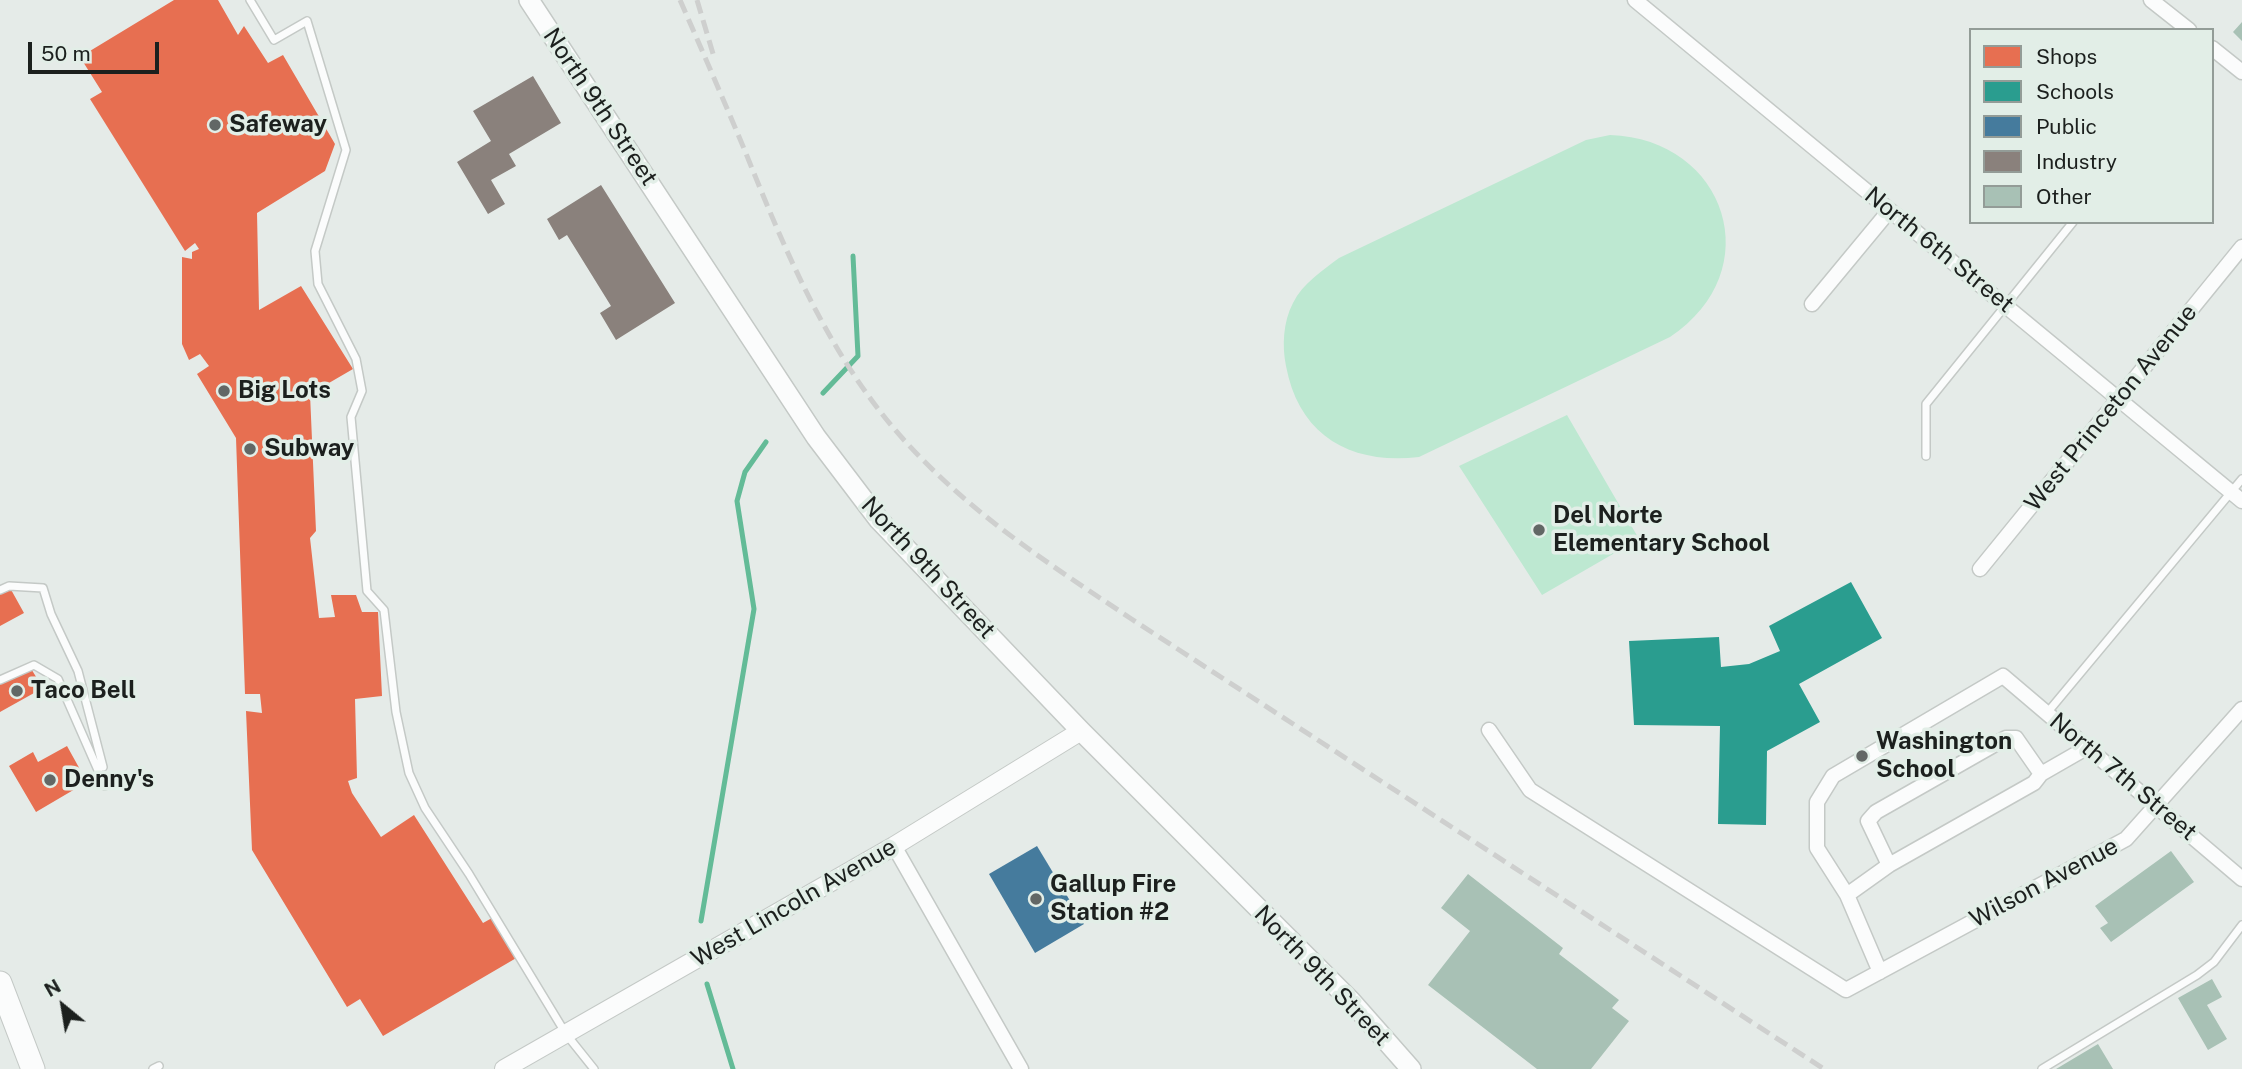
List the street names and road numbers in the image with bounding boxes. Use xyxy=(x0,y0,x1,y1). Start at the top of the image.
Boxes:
street label: North 9th Street xyxy=(537,23,663,191)
street label: North 6th Street xyxy=(1859,181,2019,319)
street label: West Princeton Avenue xyxy=(2019,299,2203,517)
street label: North 9th Street xyxy=(855,491,1001,645)
street label: North 7th Street xyxy=(2044,707,2202,847)
street label: Wilson Avenue xyxy=(1965,832,2123,934)
street label: West Lincoln Avenue xyxy=(686,833,902,973)
street label: North 9th Street xyxy=(1248,900,1396,1052)

